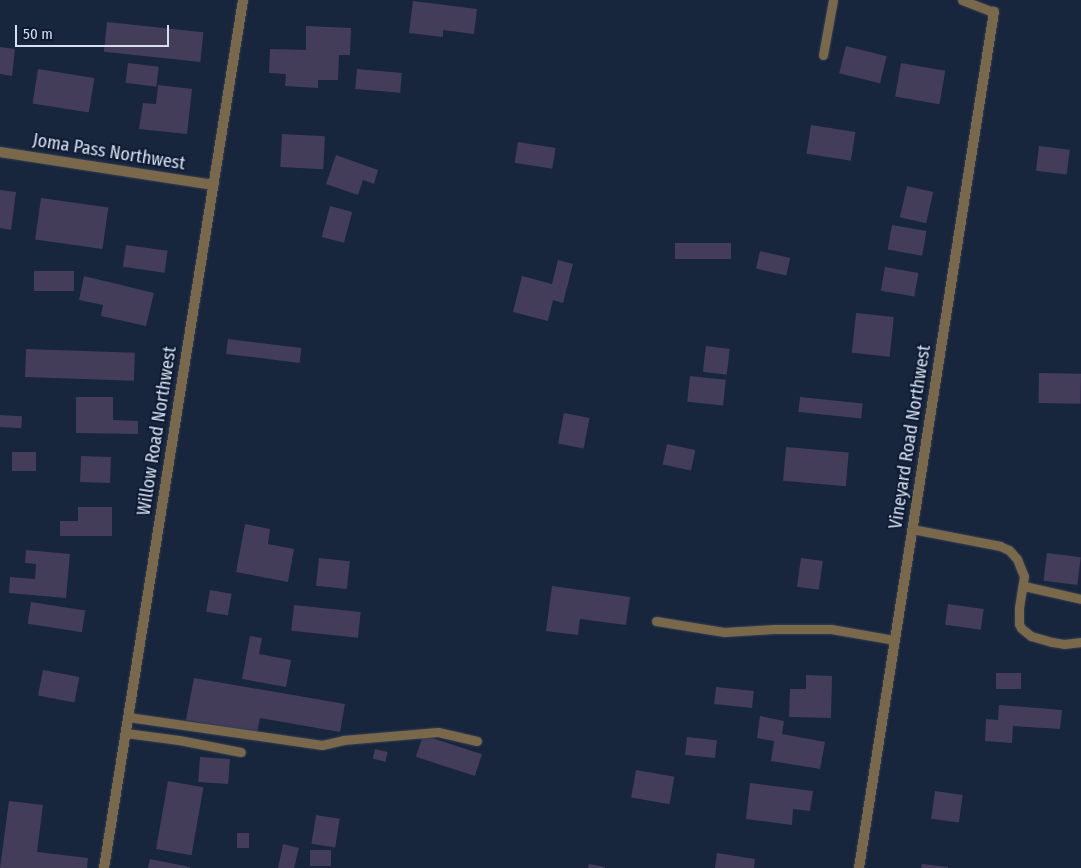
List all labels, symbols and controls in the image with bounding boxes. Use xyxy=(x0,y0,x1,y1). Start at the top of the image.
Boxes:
scale bar xyxy=(18,15,171,47)
text: 50 m xyxy=(23,25,53,43)
street label: Joma Pass Northwest xyxy=(31,129,187,175)
street label: Vineyard Road Northwest xyxy=(885,343,935,531)
street label: Willow Road Northwest xyxy=(133,345,181,517)

